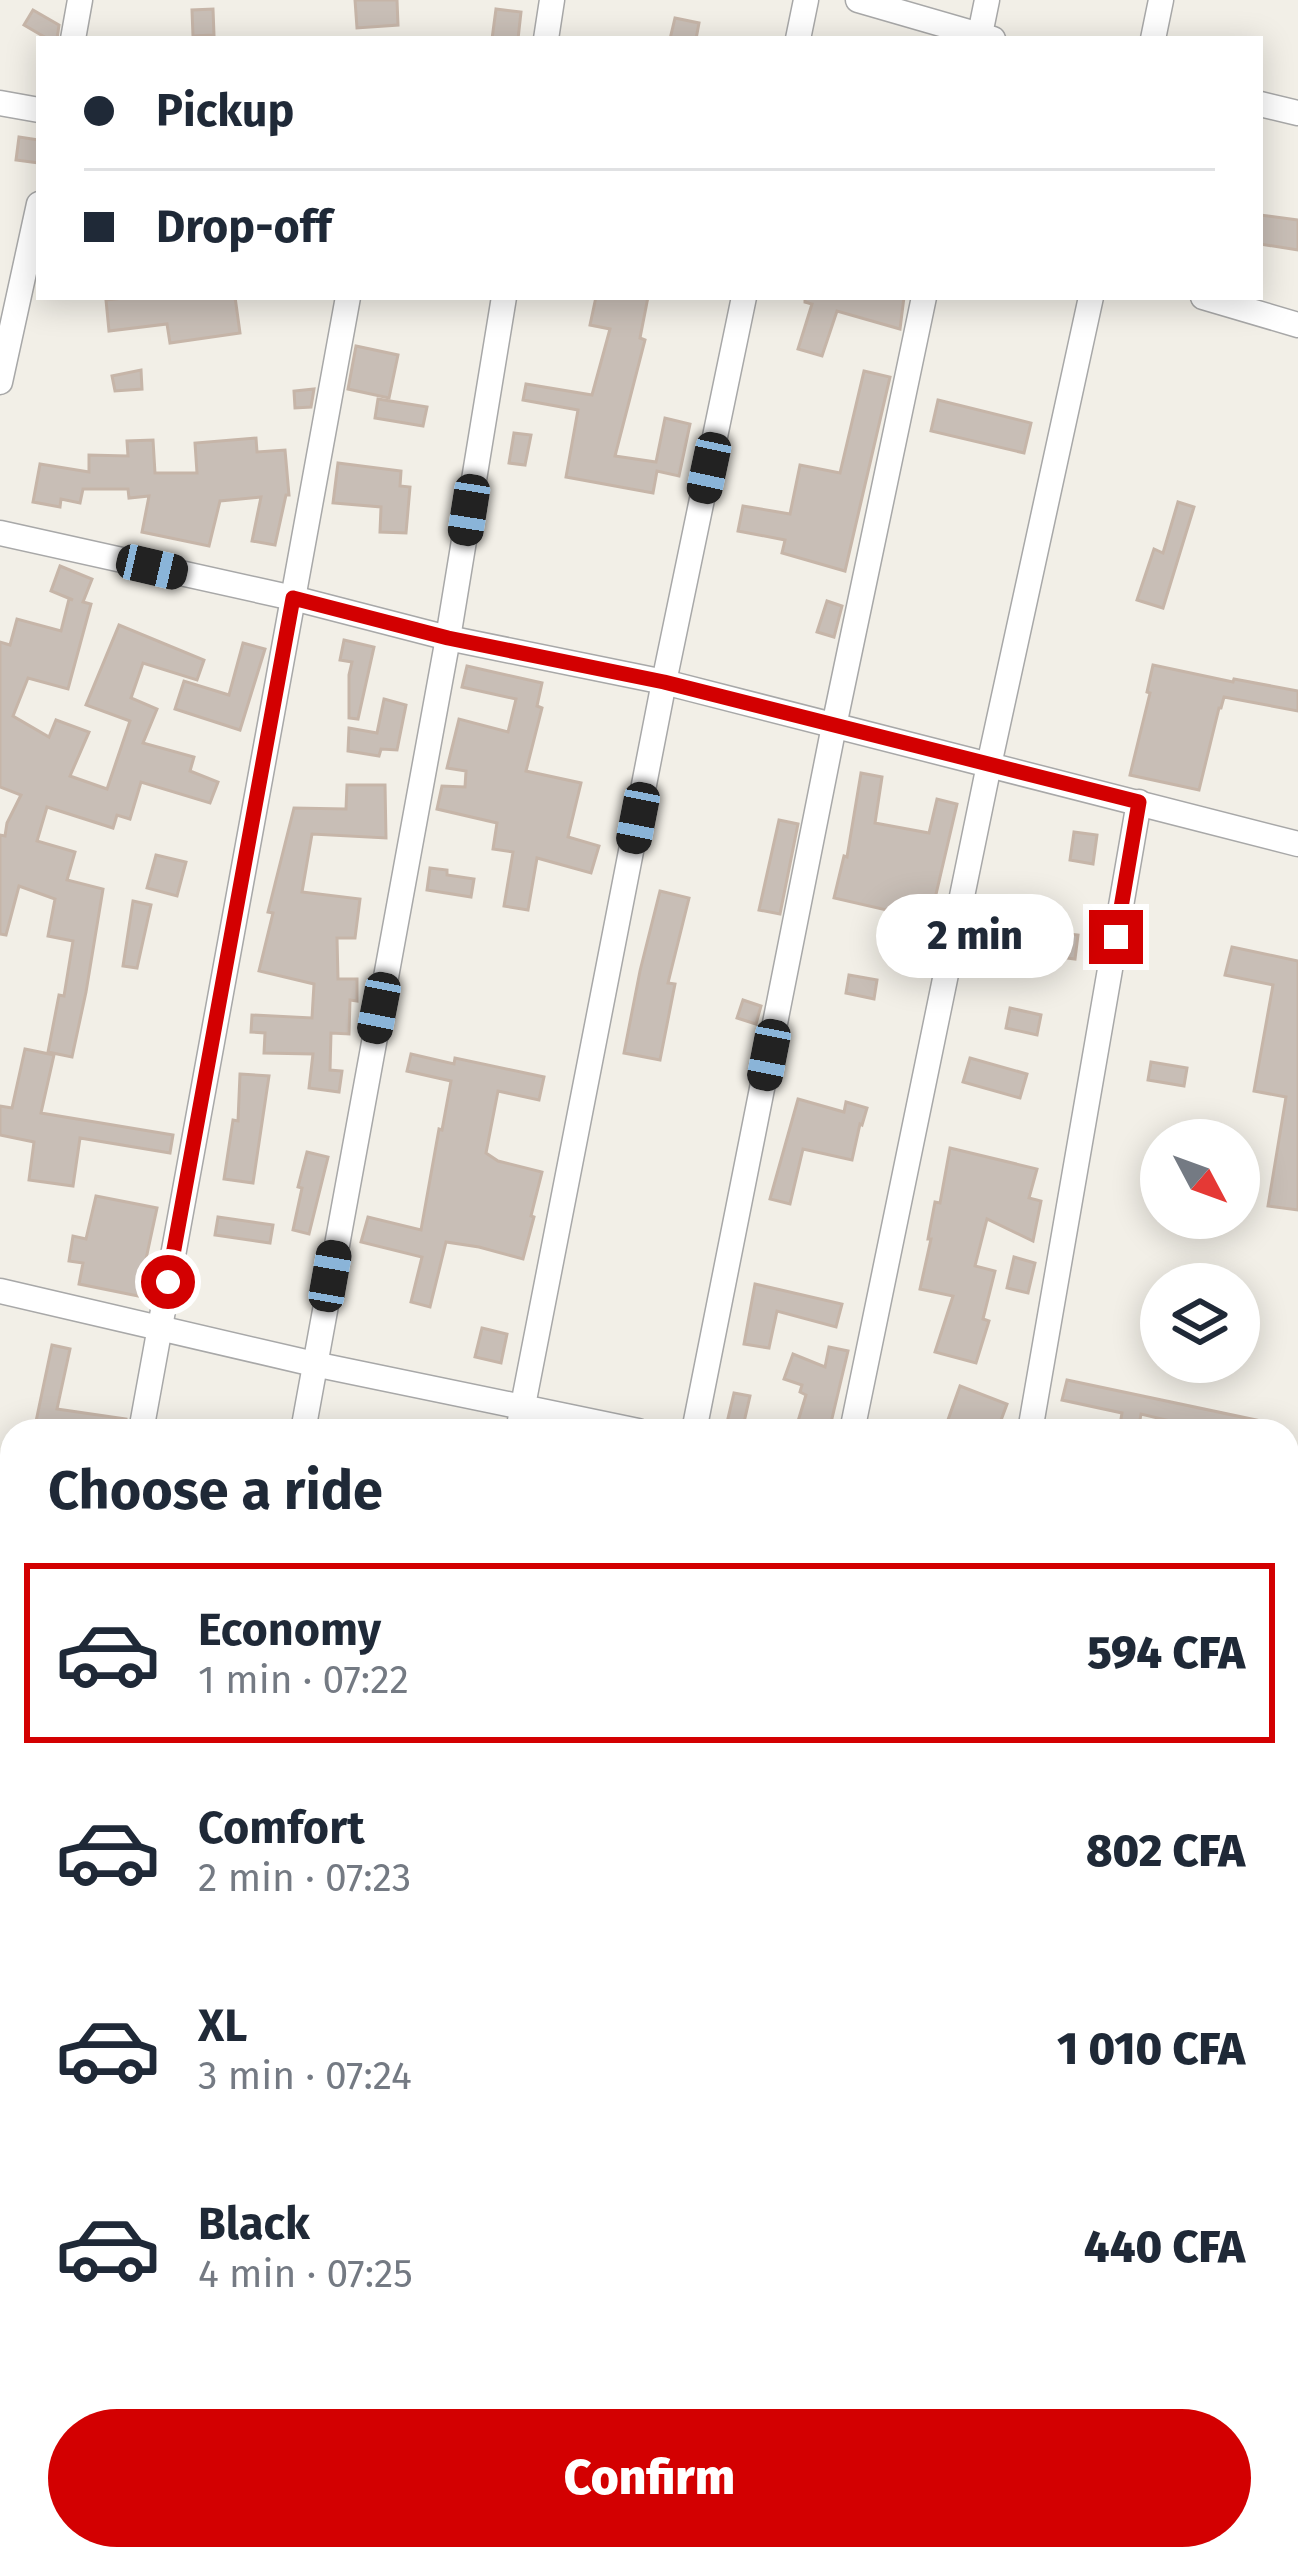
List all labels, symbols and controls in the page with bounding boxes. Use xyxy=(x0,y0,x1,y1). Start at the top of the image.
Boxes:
text: Pickup xyxy=(156,84,294,138)
text: Drop-off xyxy=(156,200,332,254)
car xyxy=(684,429,734,507)
car xyxy=(446,472,492,548)
car xyxy=(113,541,191,593)
car xyxy=(613,779,663,857)
callout: 2 min xyxy=(876,895,1074,979)
route end xyxy=(1089,910,1143,964)
text: 2 min xyxy=(927,913,1023,959)
car xyxy=(354,969,404,1047)
car xyxy=(744,1016,794,1094)
north arrow xyxy=(1140,1119,1260,1239)
map controls xyxy=(1140,1119,1260,1383)
car xyxy=(306,1237,354,1315)
route start xyxy=(141,1255,195,1309)
button: layers xyxy=(1140,1263,1260,1383)
text: Choose a ride xyxy=(48,1459,383,1523)
icon: car xyxy=(54,1599,162,1707)
text: Economy xyxy=(198,1603,381,1657)
text: 594 CFA xyxy=(1087,1626,1245,1680)
text: 1 min · 07:22 xyxy=(198,1657,409,1703)
icon: car xyxy=(54,1797,162,1905)
text: Comfort xyxy=(198,1801,365,1855)
text: 802 CFA xyxy=(1086,1824,1245,1878)
text: 2 min · 07:23 xyxy=(198,1855,411,1901)
icon: car xyxy=(54,1995,162,2103)
text: XL xyxy=(198,1999,247,2053)
text: 1 010 CFA xyxy=(1057,2022,1245,2076)
text: 3 min · 07:24 xyxy=(198,2053,412,2099)
icon: car xyxy=(54,2193,162,2301)
text: Black xyxy=(198,2197,310,2251)
text: 440 CFA xyxy=(1084,2220,1245,2274)
text: 4 min · 07:25 xyxy=(198,2251,413,2297)
button: Confirm xyxy=(48,2409,1251,2547)

